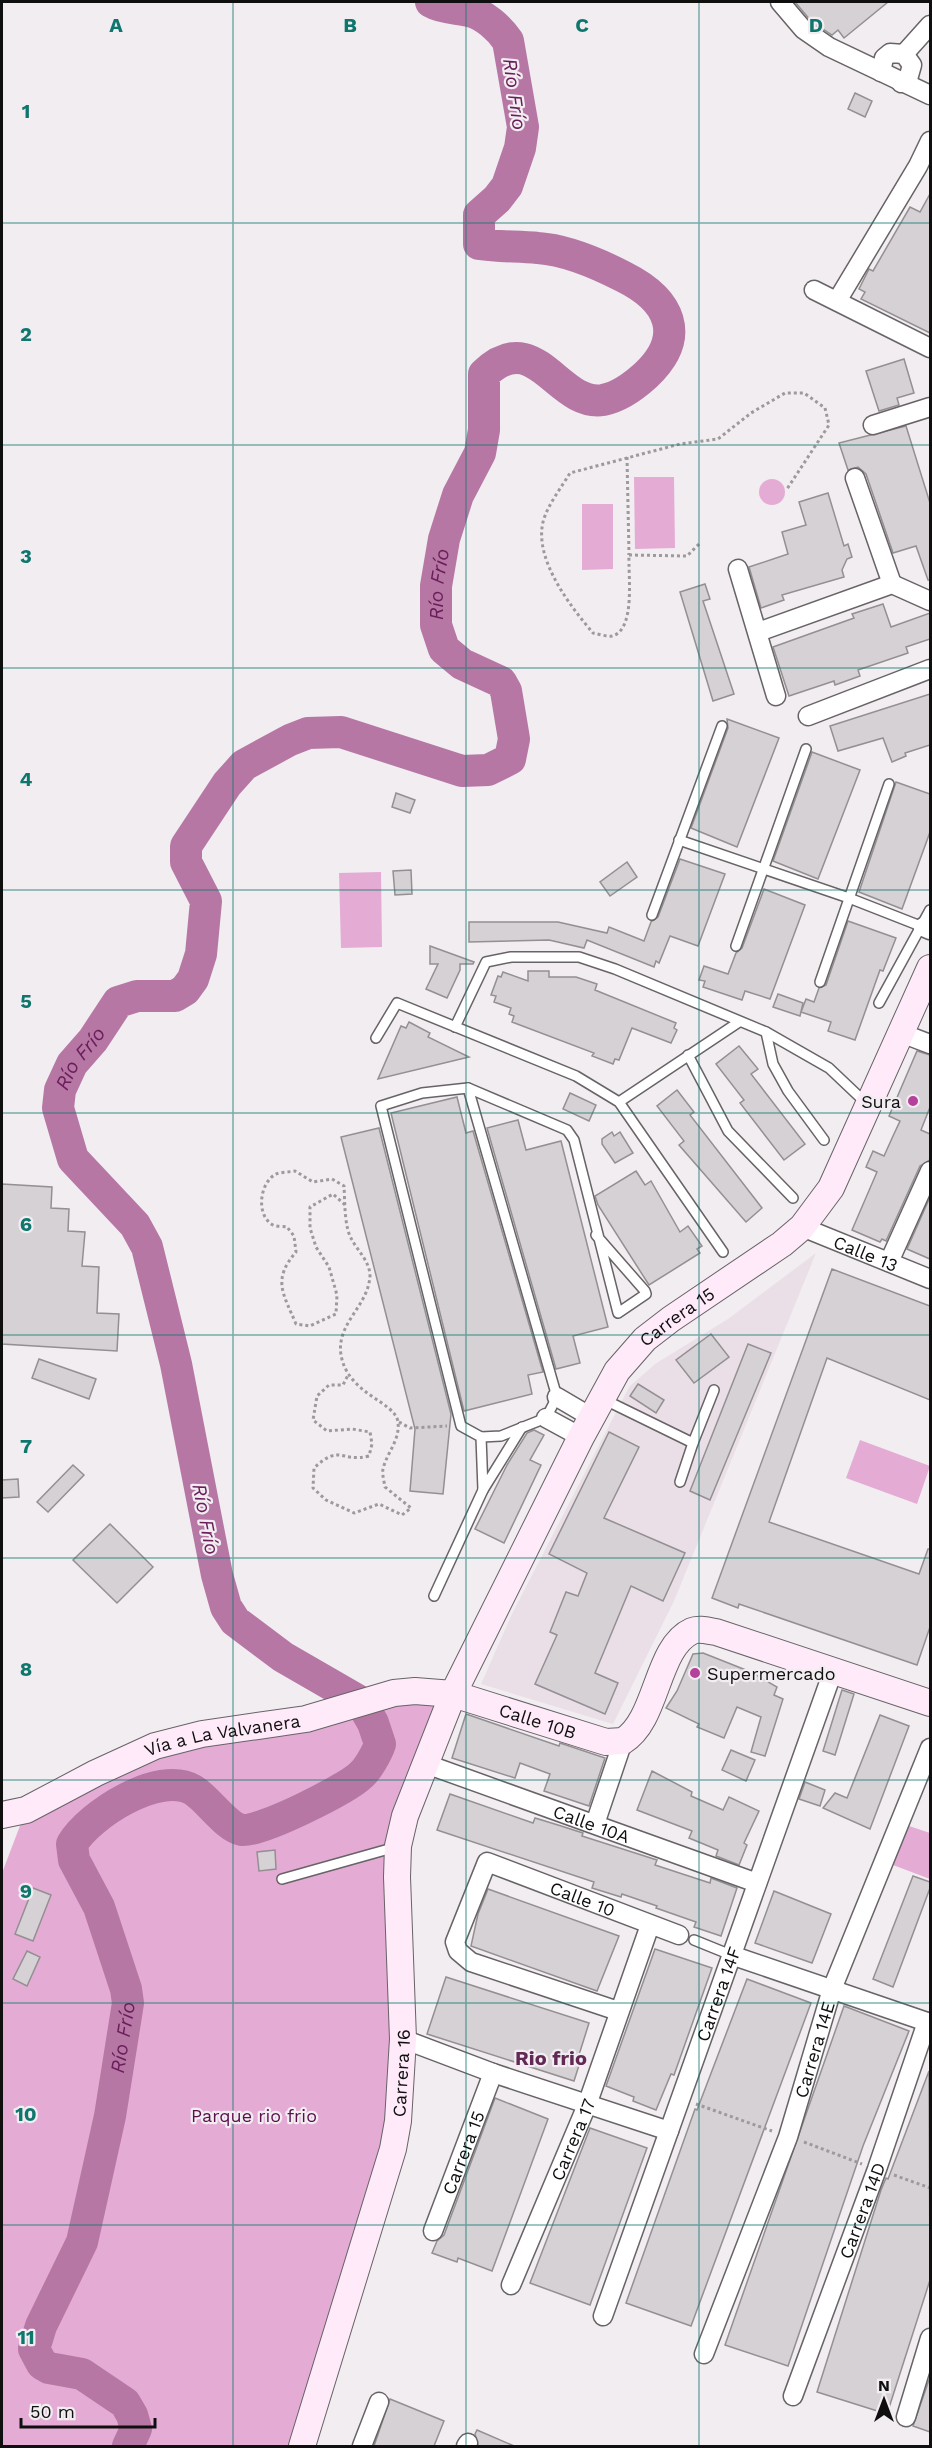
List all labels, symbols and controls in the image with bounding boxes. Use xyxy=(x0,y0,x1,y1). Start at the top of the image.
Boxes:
text: A xyxy=(109,13,123,37)
text: B xyxy=(343,13,357,37)
text: C xyxy=(575,13,589,37)
text: D xyxy=(809,13,823,37)
water label: Río Frío xyxy=(498,57,532,131)
text: 1 xyxy=(22,99,30,123)
text: 2 xyxy=(20,322,32,346)
text: 3 xyxy=(20,544,32,568)
water label: Río Frío xyxy=(424,547,454,620)
text: 4 xyxy=(20,767,33,791)
text: 5 xyxy=(20,989,32,1013)
water label: Río Frío xyxy=(50,1022,110,1094)
place label: Sura xyxy=(861,1091,901,1112)
marker: Sura xyxy=(906,1094,920,1108)
text: 6 xyxy=(20,1212,32,1236)
street label: Calle 13 xyxy=(831,1231,901,1275)
street label: Carrera 15 xyxy=(635,1282,718,1350)
text: 7 xyxy=(20,1434,32,1458)
water label: Río Frío xyxy=(187,1481,225,1557)
text: 8 xyxy=(20,1657,32,1681)
place label: Supermercado xyxy=(707,1663,836,1684)
marker: Supermercado xyxy=(688,1666,702,1680)
street label: Calle 10B xyxy=(497,1699,579,1743)
street label: Vía a La Valvanera xyxy=(141,1709,302,1760)
street label: Calle 10A xyxy=(550,1800,633,1847)
street label: Calle 10 xyxy=(547,1876,618,1920)
text: 9 xyxy=(20,1879,32,1903)
street label: Carrera 14F xyxy=(691,1944,744,2044)
street label: Carrera 14E xyxy=(790,1999,838,2100)
water label: Río Frío xyxy=(105,2000,140,2075)
street label: Carrera 16 xyxy=(388,2029,414,2118)
district label: Rio frio xyxy=(515,2046,587,2070)
street label: Carrera 17 xyxy=(546,2096,599,2184)
text: 10 xyxy=(15,2102,37,2126)
park label: Parque rio frio xyxy=(191,2105,317,2126)
street label: Carrera 15 xyxy=(437,2108,488,2197)
street label: Carrera 14D xyxy=(834,2159,889,2261)
text: 11 xyxy=(17,2325,35,2349)
north arrow xyxy=(854,2370,914,2430)
text: N xyxy=(878,2376,890,2395)
scale bar xyxy=(21,2391,154,2429)
text: 50 m xyxy=(30,2401,75,2422)

